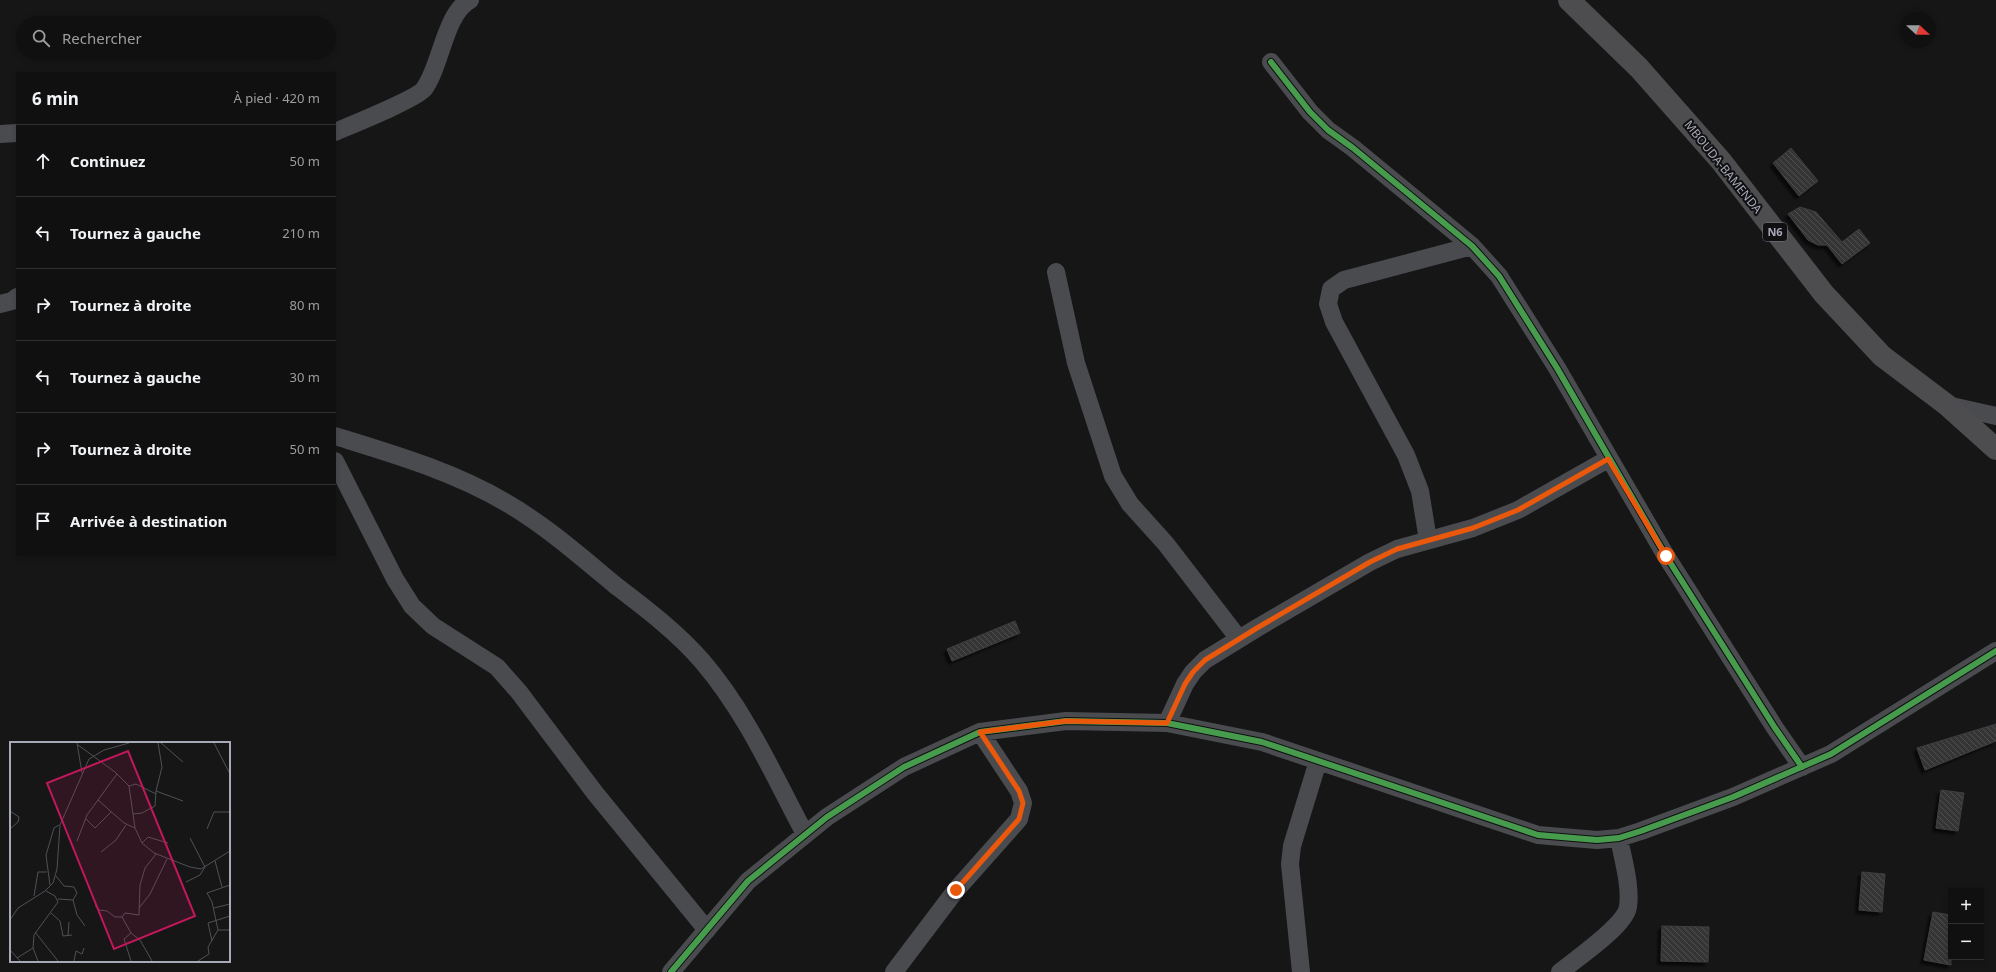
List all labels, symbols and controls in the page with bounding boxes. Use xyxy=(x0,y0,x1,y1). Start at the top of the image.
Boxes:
north arrow xyxy=(1900,12,1936,48)
search box xyxy=(16,16,336,60)
icon: search xyxy=(30,27,52,49)
text: Rechercher xyxy=(62,28,142,48)
text: 6 min xyxy=(32,87,79,110)
text: À pied · 420 m xyxy=(234,89,320,107)
street label: MBOUDA-BAMENDA xyxy=(1681,117,1766,217)
icon: ahead xyxy=(32,150,54,172)
text: Continuez xyxy=(70,151,145,171)
text: 50 m xyxy=(290,152,320,170)
icon: left xyxy=(32,222,54,244)
text: Tournez à gauche xyxy=(70,223,201,243)
road number: N6 xyxy=(1763,223,1787,241)
text: 210 m xyxy=(282,224,320,242)
icon: right xyxy=(32,294,54,316)
text: Tournez à droite xyxy=(70,295,191,315)
text: 80 m xyxy=(290,296,320,314)
icon: left xyxy=(32,366,54,388)
text: Tournez à gauche xyxy=(70,367,201,387)
text: 30 m xyxy=(290,368,320,386)
icon: right xyxy=(32,438,54,460)
text: Tournez à droite xyxy=(70,439,191,459)
text: 50 m xyxy=(290,440,320,458)
icon: arrive xyxy=(32,510,54,532)
text: Arrivée à destination xyxy=(70,511,227,531)
route start xyxy=(1657,547,1675,565)
inset map xyxy=(10,742,230,962)
route end xyxy=(947,881,965,899)
map controls xyxy=(1948,888,1984,960)
button: + xyxy=(1948,888,1984,924)
button: − xyxy=(1948,924,1984,960)

